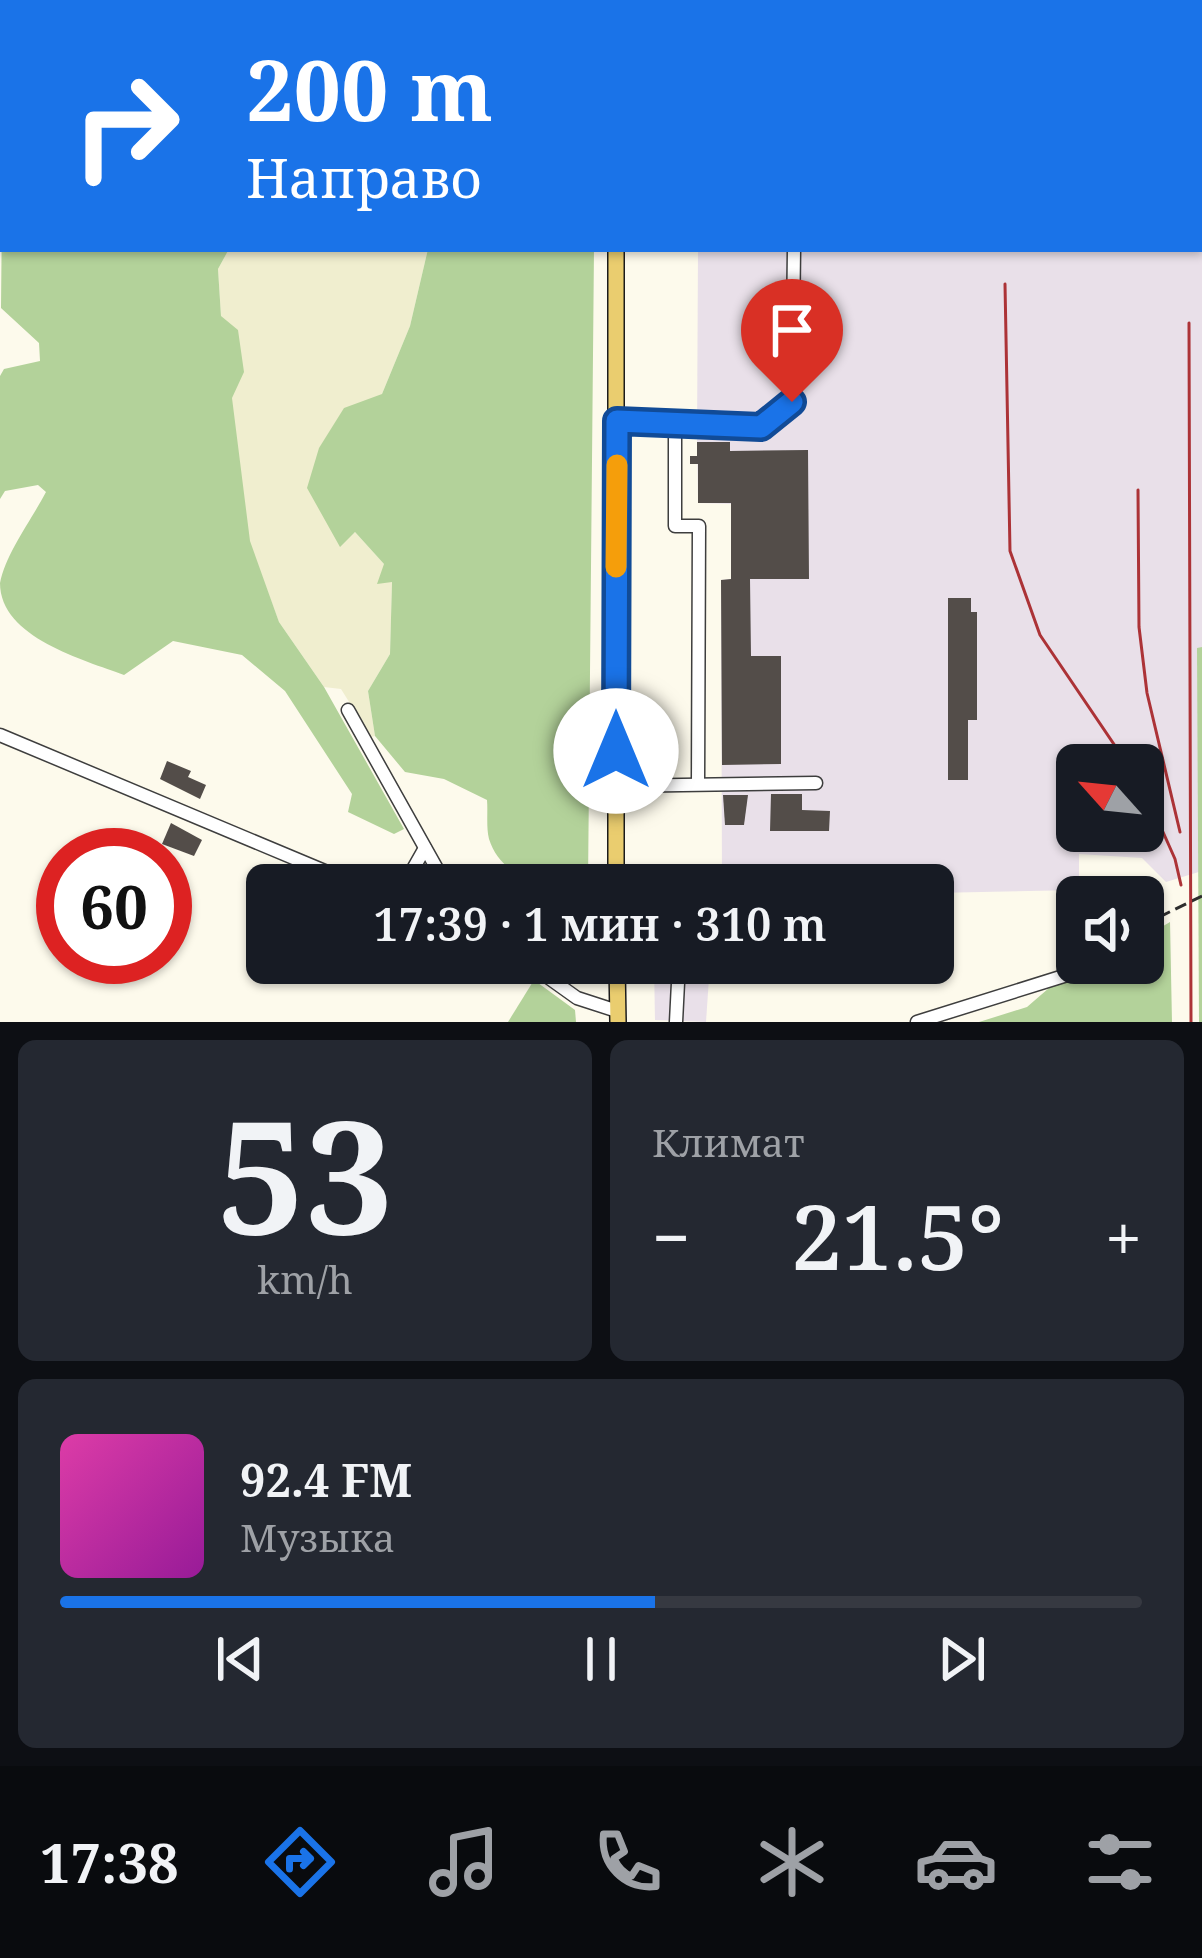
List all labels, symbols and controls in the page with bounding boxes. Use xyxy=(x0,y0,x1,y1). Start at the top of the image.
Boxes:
text: 200 m xyxy=(246,31,493,146)
icon: right xyxy=(48,48,204,204)
text: Направо xyxy=(246,140,482,214)
pin xyxy=(741,279,843,402)
icon: arrive xyxy=(759,297,825,363)
position arrow xyxy=(553,688,679,814)
north arrow xyxy=(1056,744,1164,852)
map controls xyxy=(1056,744,1164,984)
speed limit sign: 60 xyxy=(36,828,192,984)
button: sound xyxy=(1056,876,1164,984)
text: 17:39 · 1 мин · 310 m xyxy=(373,893,827,954)
text: 53 xyxy=(217,1067,393,1280)
text: Климат xyxy=(652,1115,805,1168)
text: 21.5° xyxy=(791,1174,1004,1296)
text: − xyxy=(652,1191,690,1281)
text: + xyxy=(1105,1191,1142,1281)
text: km/h xyxy=(257,1252,353,1305)
text: 92.4 FM xyxy=(240,1449,412,1510)
text: Музыка xyxy=(240,1510,395,1563)
icon: previous xyxy=(207,1626,273,1692)
icon: pause xyxy=(568,1626,634,1692)
icon: next xyxy=(929,1626,995,1692)
icon: directions xyxy=(258,1820,342,1904)
icon: music xyxy=(422,1820,506,1904)
icon: phone xyxy=(586,1820,670,1904)
icon: climate xyxy=(750,1820,834,1904)
icon: car xyxy=(914,1820,998,1904)
icon: filters xyxy=(1078,1820,1162,1904)
text: 17:38 xyxy=(40,1825,178,1899)

